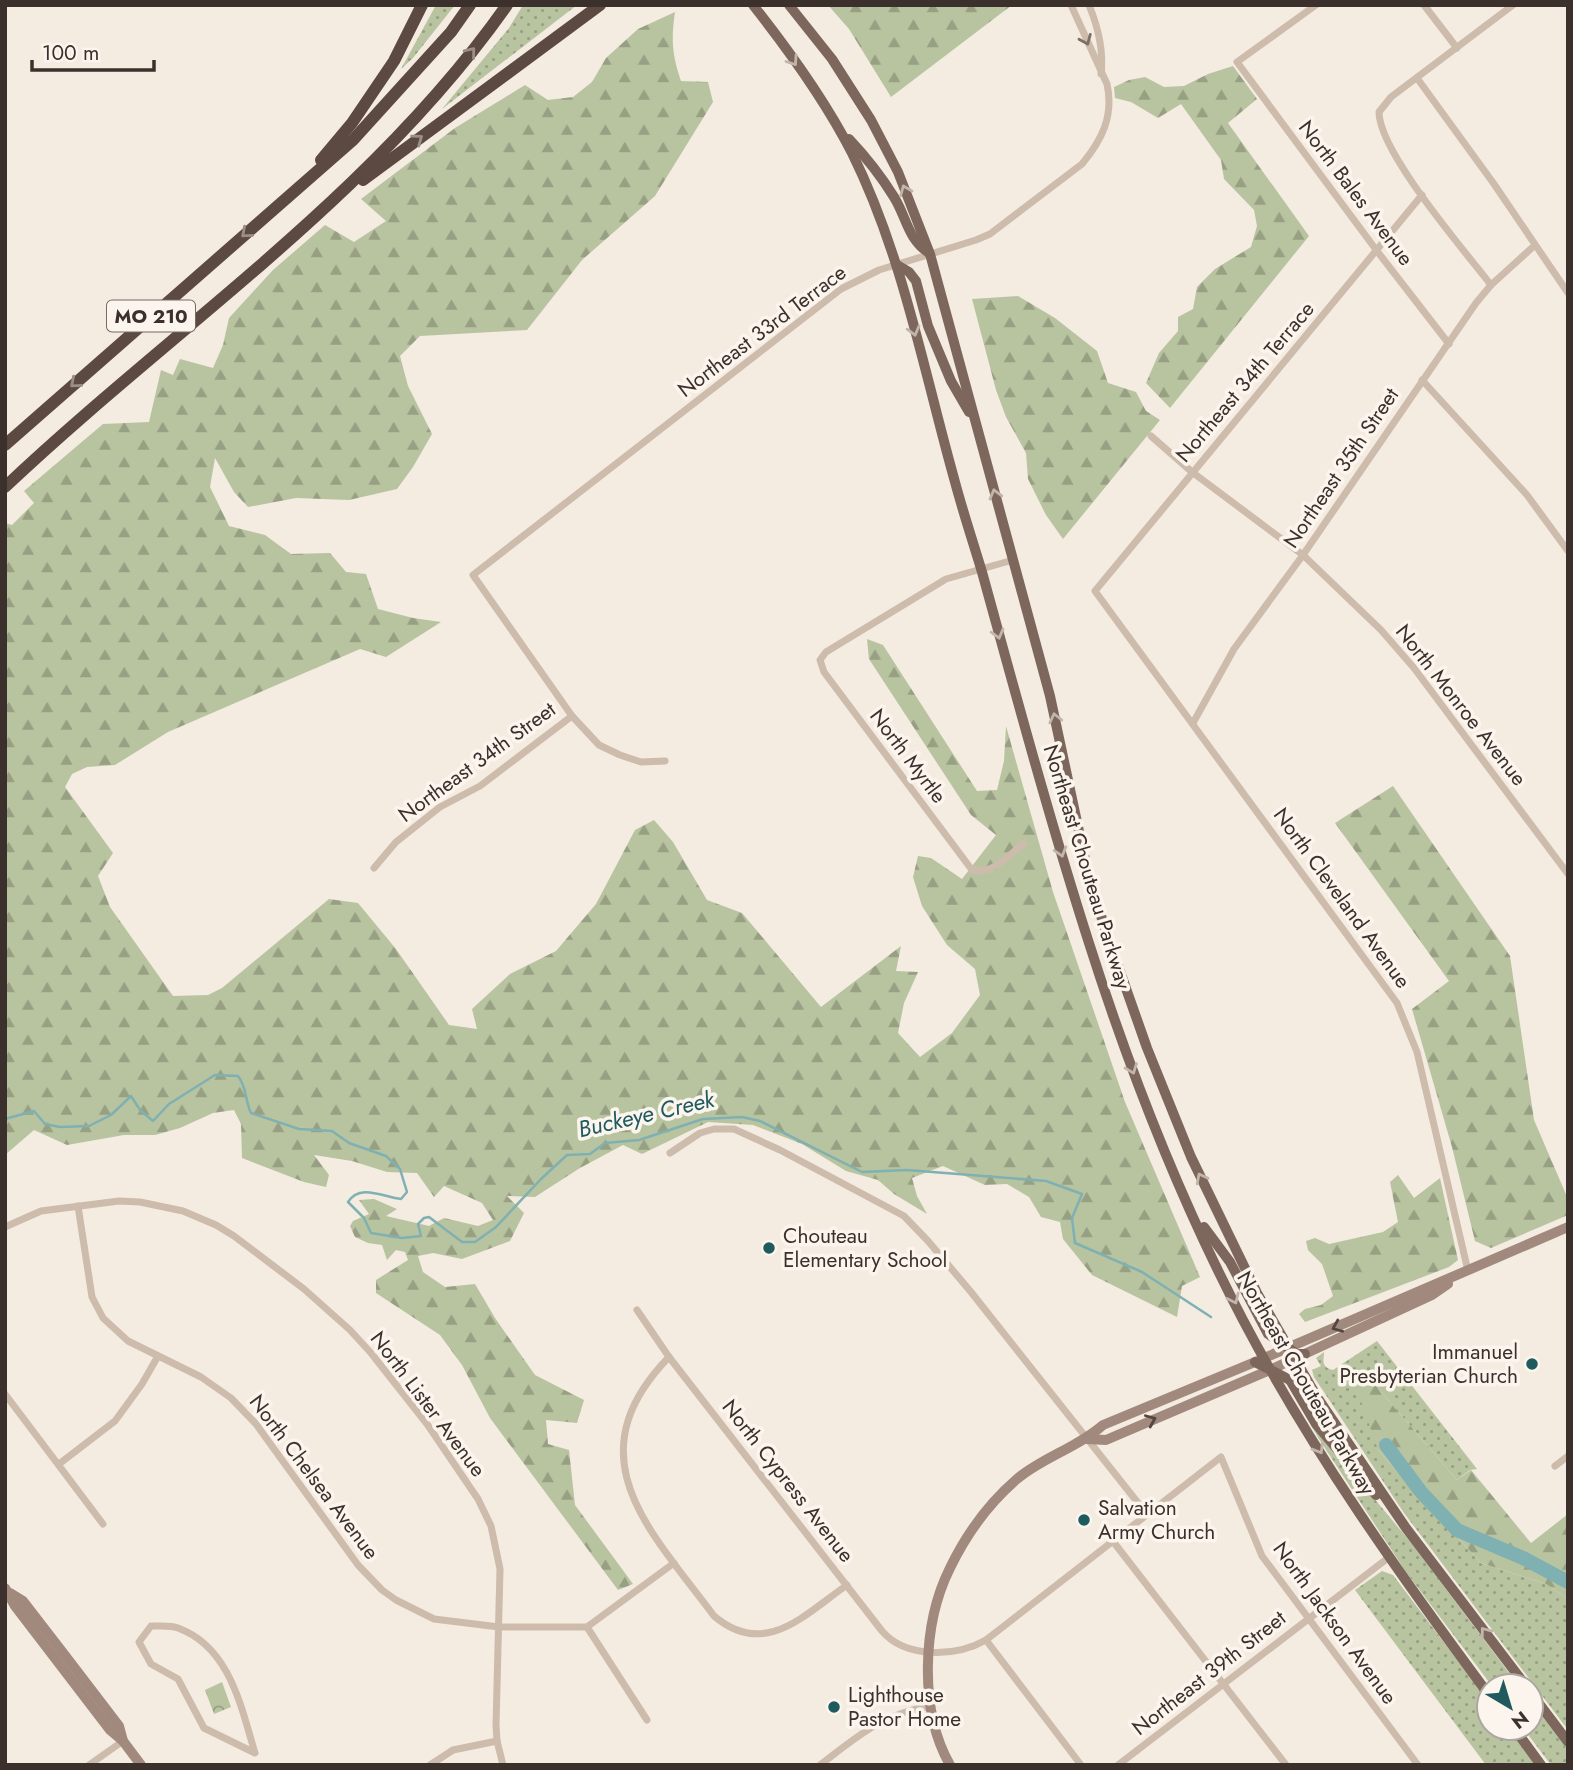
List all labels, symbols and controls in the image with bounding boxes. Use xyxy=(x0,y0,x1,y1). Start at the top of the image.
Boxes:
scale bar xyxy=(32,28,154,72)
one-way arrow xyxy=(1078,33,1092,46)
text: 100 m xyxy=(42,38,99,68)
one-way arrow xyxy=(462,48,475,60)
one-way arrow xyxy=(785,53,798,66)
street label: North Bales Avenue xyxy=(1291,114,1421,272)
one-way arrow xyxy=(410,135,423,148)
one-way arrow xyxy=(900,185,914,197)
one-way arrow xyxy=(241,225,254,237)
street label: Northeast 33rd Terrace xyxy=(672,258,853,404)
street label: Northeast 34th Terrace xyxy=(1169,295,1321,469)
road number: MO 210 xyxy=(107,300,195,332)
one-way arrow xyxy=(906,325,921,337)
one-way arrow xyxy=(71,375,84,387)
street label: Northeast 35th Street xyxy=(1276,382,1406,554)
one-way arrow xyxy=(989,488,1003,500)
street label: North Monroe Avenue xyxy=(1388,618,1534,792)
one-way arrow xyxy=(990,628,1004,640)
street label: Northeast 34th Street xyxy=(392,695,562,829)
street label: North Myrtle xyxy=(862,702,954,810)
one-way arrow xyxy=(1049,712,1063,724)
street label: Northeast Chouteau Parkway xyxy=(1035,741,1139,994)
street label: North Cleveland Avenue xyxy=(1266,802,1418,995)
one-way arrow xyxy=(1053,846,1068,858)
one-way arrow xyxy=(1123,1062,1137,1074)
water label: Buckeye Creek xyxy=(575,1082,719,1146)
one-way arrow xyxy=(1196,1173,1210,1185)
place label: Chouteau Elementary School xyxy=(783,1221,947,1275)
marker: Chouteau Elementary School xyxy=(761,1240,777,1256)
street label: Northeast Chouteau Parkway xyxy=(1229,1265,1383,1501)
one-way arrow xyxy=(1225,1292,1239,1304)
one-way arrow xyxy=(1332,1319,1345,1333)
street label: North Lister Avenue xyxy=(363,1325,493,1483)
place label: Immanuel Presbyterian Church xyxy=(1340,1337,1518,1391)
marker: Immanuel Presbyterian Church xyxy=(1524,1356,1540,1372)
street label: North Chelsea Avenue xyxy=(242,1388,386,1566)
street label: North Cypress Avenue xyxy=(715,1393,861,1569)
one-way arrow xyxy=(1144,1415,1156,1429)
one-way arrow xyxy=(1310,1442,1323,1455)
place label: Salvation Army Church xyxy=(1098,1493,1215,1547)
marker: Salvation Army Church xyxy=(1076,1512,1092,1528)
street label: North Jackson Avenue xyxy=(1266,1536,1404,1711)
street label: Northeast 39th Street xyxy=(1126,1603,1292,1743)
one-way arrow xyxy=(1480,1627,1493,1639)
north arrow xyxy=(1475,1672,1545,1742)
place label: Lighthouse Pastor Home xyxy=(848,1680,961,1734)
marker: Lighthouse Pastor Home xyxy=(826,1699,842,1715)
text: N xyxy=(1506,1705,1534,1735)

